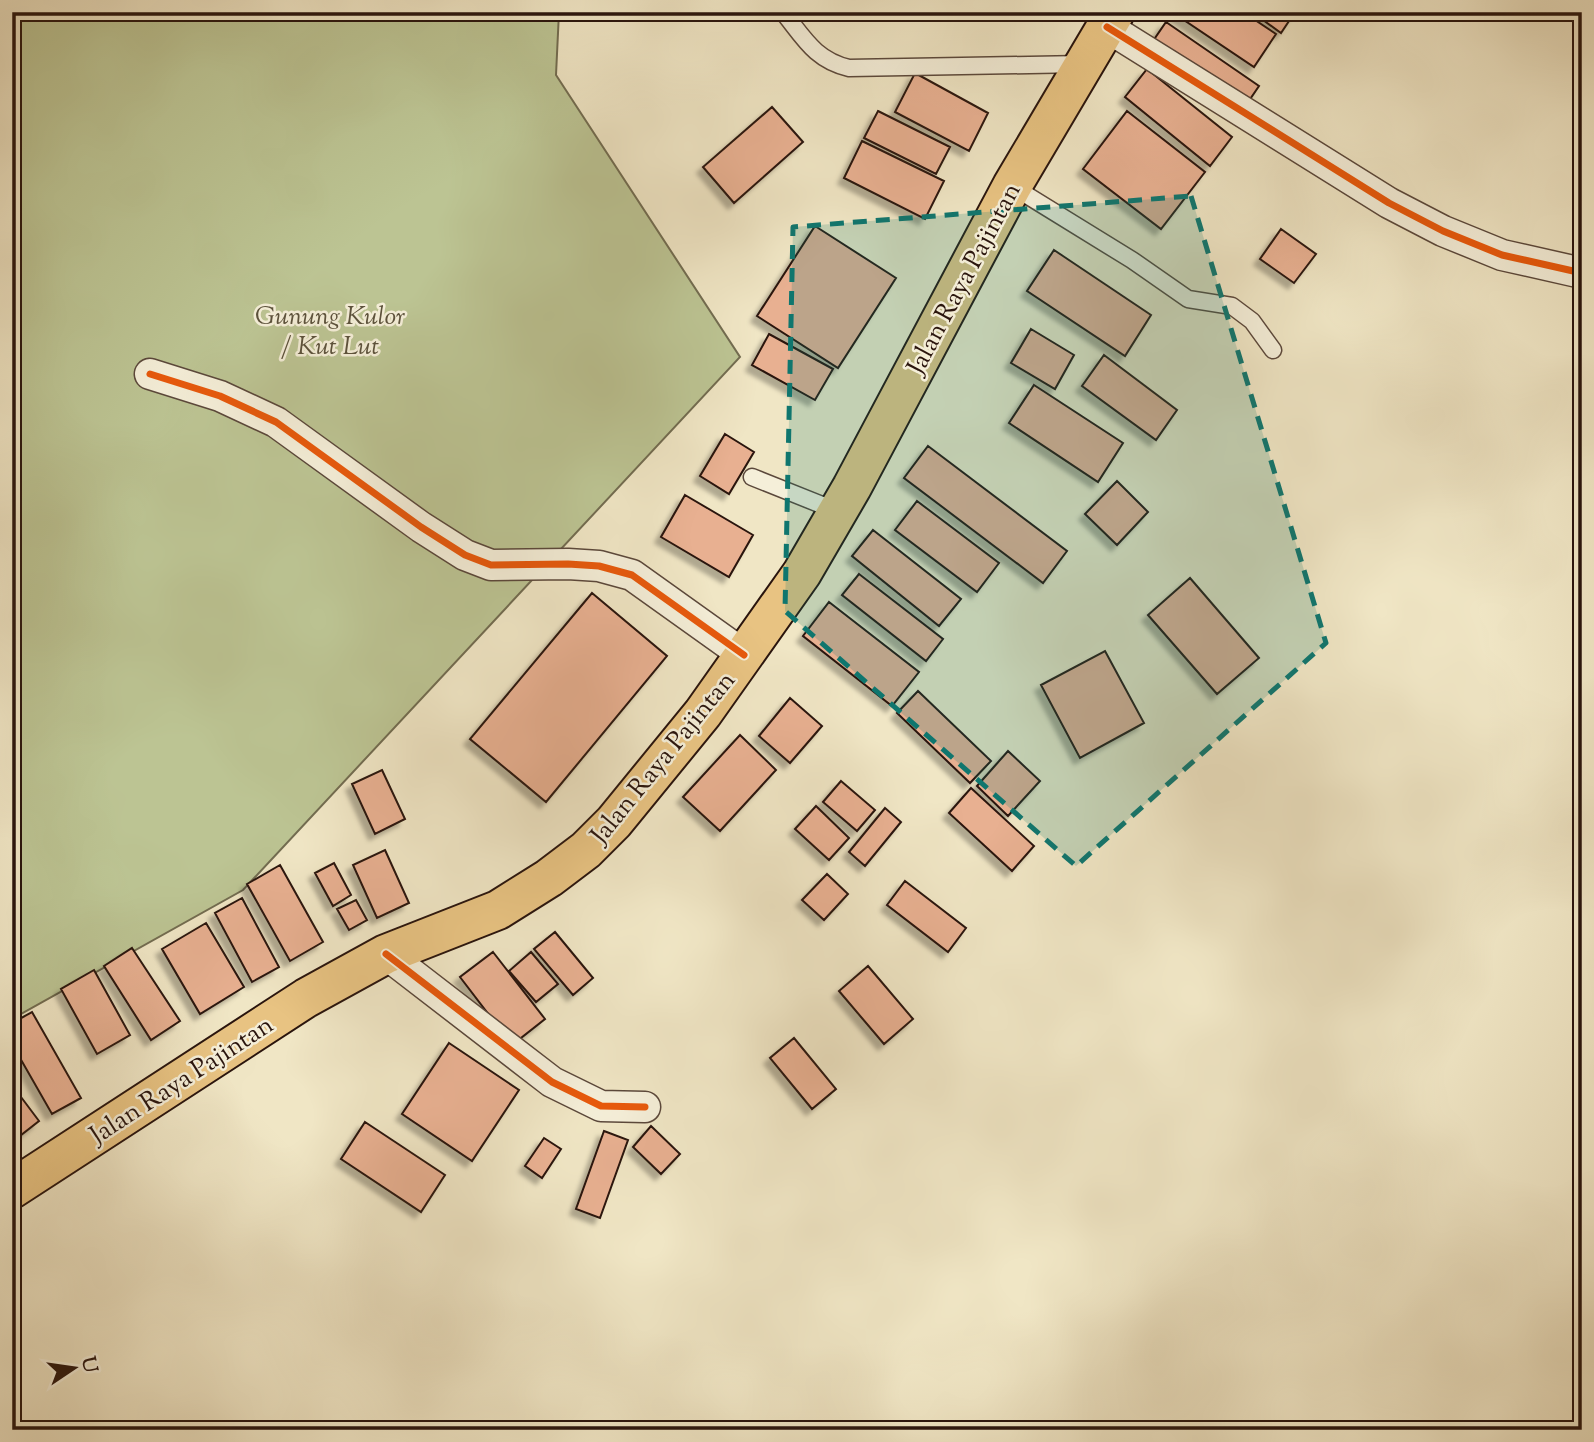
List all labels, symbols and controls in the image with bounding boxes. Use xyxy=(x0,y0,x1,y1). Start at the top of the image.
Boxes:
street label: Jalan Raya Pajintan xyxy=(898,177,1031,383)
park label: Gunung Kulor / Kut Lut xyxy=(255,299,405,366)
street label: Jalan Raya Pajintan xyxy=(581,664,745,854)
street label: Jalan Raya Pajintan xyxy=(82,1008,282,1156)
north arrow xyxy=(38,1334,108,1404)
text: U xyxy=(73,1354,103,1376)

